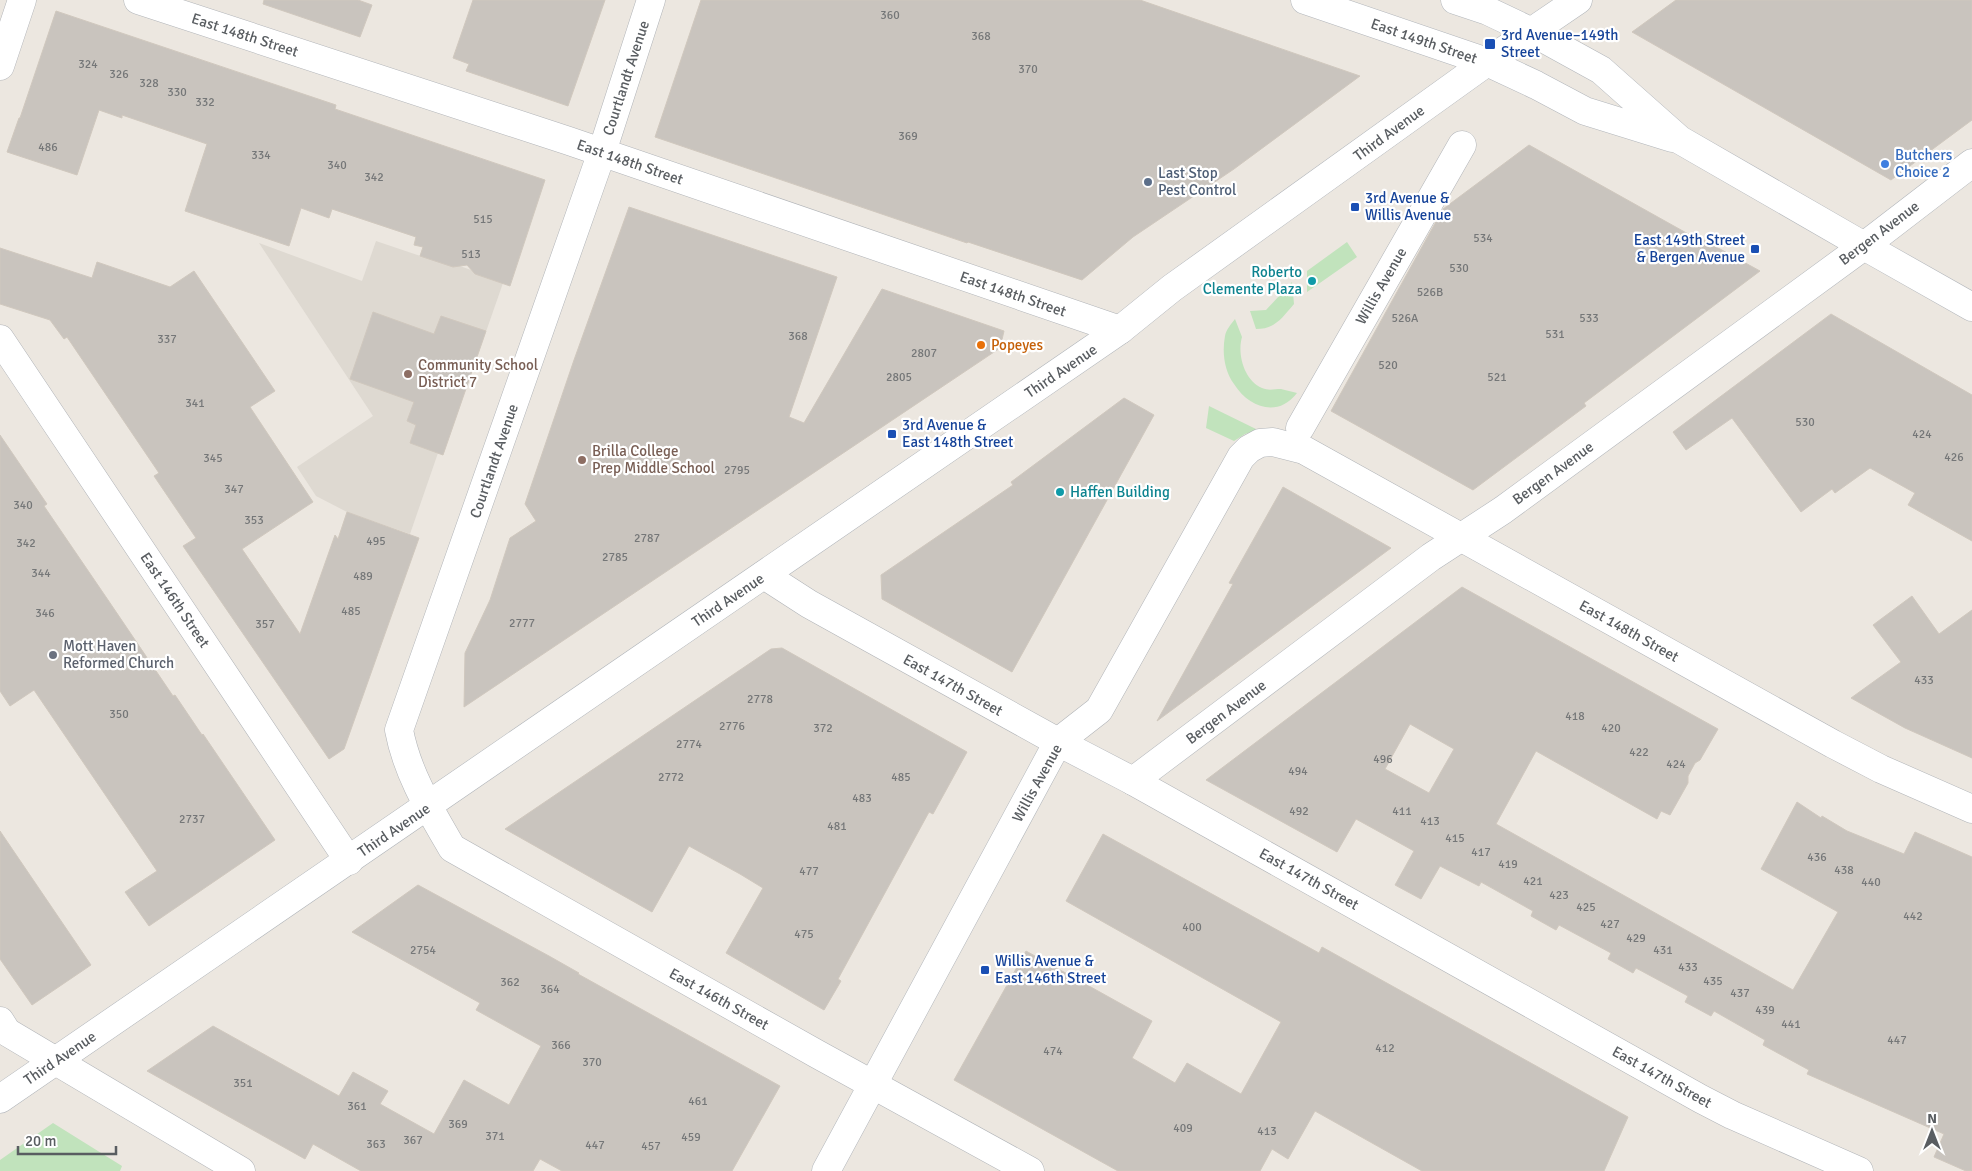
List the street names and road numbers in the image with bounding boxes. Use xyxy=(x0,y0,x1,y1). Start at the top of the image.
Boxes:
street label: East 148th Street xyxy=(189,9,301,61)
street label: East 149th Street xyxy=(1368,14,1480,68)
street label: Courtlandt Avenue xyxy=(599,18,653,138)
street label: Third Avenue xyxy=(1350,101,1428,165)
street label: East 148th Street xyxy=(574,135,686,189)
street label: Bergen Avenue xyxy=(1835,197,1923,269)
street label: Willis Avenue xyxy=(1352,244,1410,328)
street label: East 148th Street xyxy=(957,267,1069,321)
street label: Third Avenue xyxy=(1021,340,1101,402)
street label: Courtlandt Avenue xyxy=(466,401,522,521)
street label: Bergen Avenue xyxy=(1509,438,1597,508)
street label: East 146th Street xyxy=(136,549,214,651)
street label: Third Avenue xyxy=(688,569,768,631)
street label: East 148th Street xyxy=(1576,596,1682,666)
street label: East 147th Street xyxy=(900,650,1006,720)
street label: Bergen Avenue xyxy=(1182,676,1270,748)
street label: Willis Avenue xyxy=(1008,741,1066,825)
street label: Third Avenue xyxy=(354,799,434,861)
street label: East 147th Street xyxy=(1256,844,1362,914)
street label: East 146th Street xyxy=(666,964,772,1034)
street label: Third Avenue xyxy=(20,1027,100,1089)
street label: East 147th Street xyxy=(1609,1042,1715,1112)

